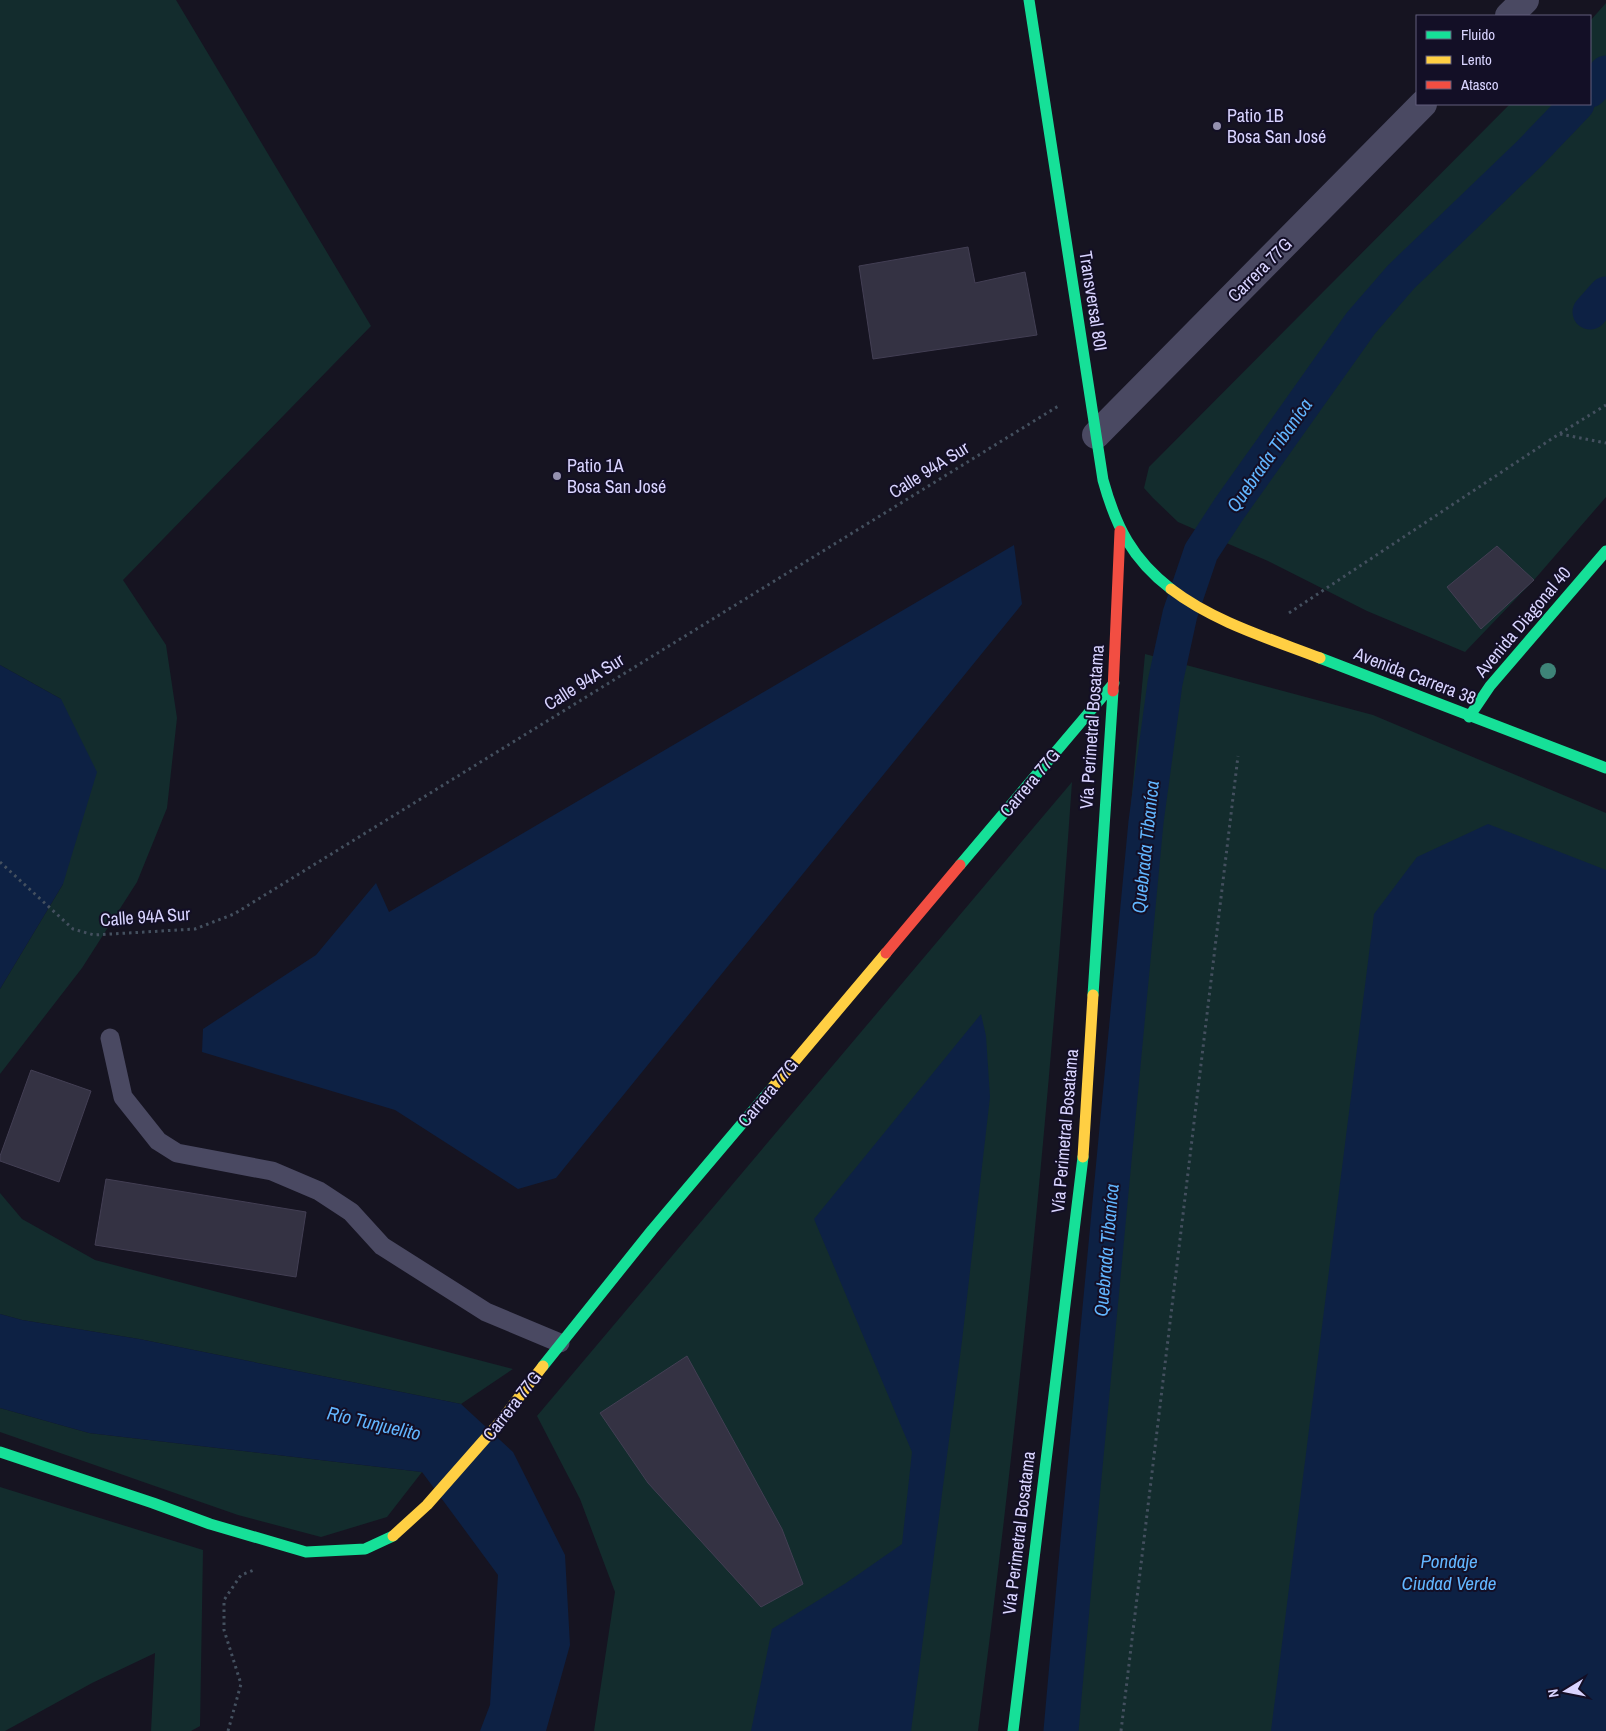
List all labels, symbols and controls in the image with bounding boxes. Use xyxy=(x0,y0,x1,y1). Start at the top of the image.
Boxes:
legend xyxy=(1416,15,1591,105)
text: Fluido xyxy=(1461,24,1495,45)
text: Lento xyxy=(1461,49,1492,70)
text: Atasco xyxy=(1460,74,1499,95)
place label: Patio 1B Bosa San José xyxy=(1227,103,1326,149)
marker: Patio 1B Bosa San José xyxy=(1211,120,1223,132)
street label: Carrera 77G xyxy=(1222,232,1297,307)
street label: Transversal 80I xyxy=(1073,249,1114,353)
water label: Quebrada Tibaníca xyxy=(1220,393,1318,517)
street label: Calle 94A Sur xyxy=(884,435,974,504)
place label: Patio 1A Bosa San José xyxy=(567,453,666,499)
marker: Patio 1A Bosa San José xyxy=(551,470,563,482)
street label: Avenida Diagonal 40 xyxy=(1468,561,1576,683)
street label: Avenida Carrera 38 xyxy=(1350,640,1480,710)
street label: Vía Perimetral Bosatama xyxy=(1073,644,1110,810)
street label: Calle 94A Sur xyxy=(539,647,629,716)
street label: Carrera 77G xyxy=(994,743,1066,822)
water label: Quebrada Tibaníca xyxy=(1125,779,1165,915)
street label: Calle 94A Sur xyxy=(99,901,191,932)
street label: Vía Perimetral Bosatama xyxy=(1045,1048,1084,1214)
street label: Carrera 77G xyxy=(732,1053,804,1132)
water label: Quebrada Tibaníca xyxy=(1087,1182,1125,1317)
street label: Carrera 77G xyxy=(477,1366,547,1446)
water label: Río Tunjuelito xyxy=(325,1400,424,1446)
street label: Vía Perimetral Bosatama xyxy=(996,1450,1041,1616)
water label: Pondaje Ciudad Verde xyxy=(1401,1548,1497,1596)
north arrow xyxy=(1541,1666,1591,1716)
text: N xyxy=(1544,1688,1563,1699)

